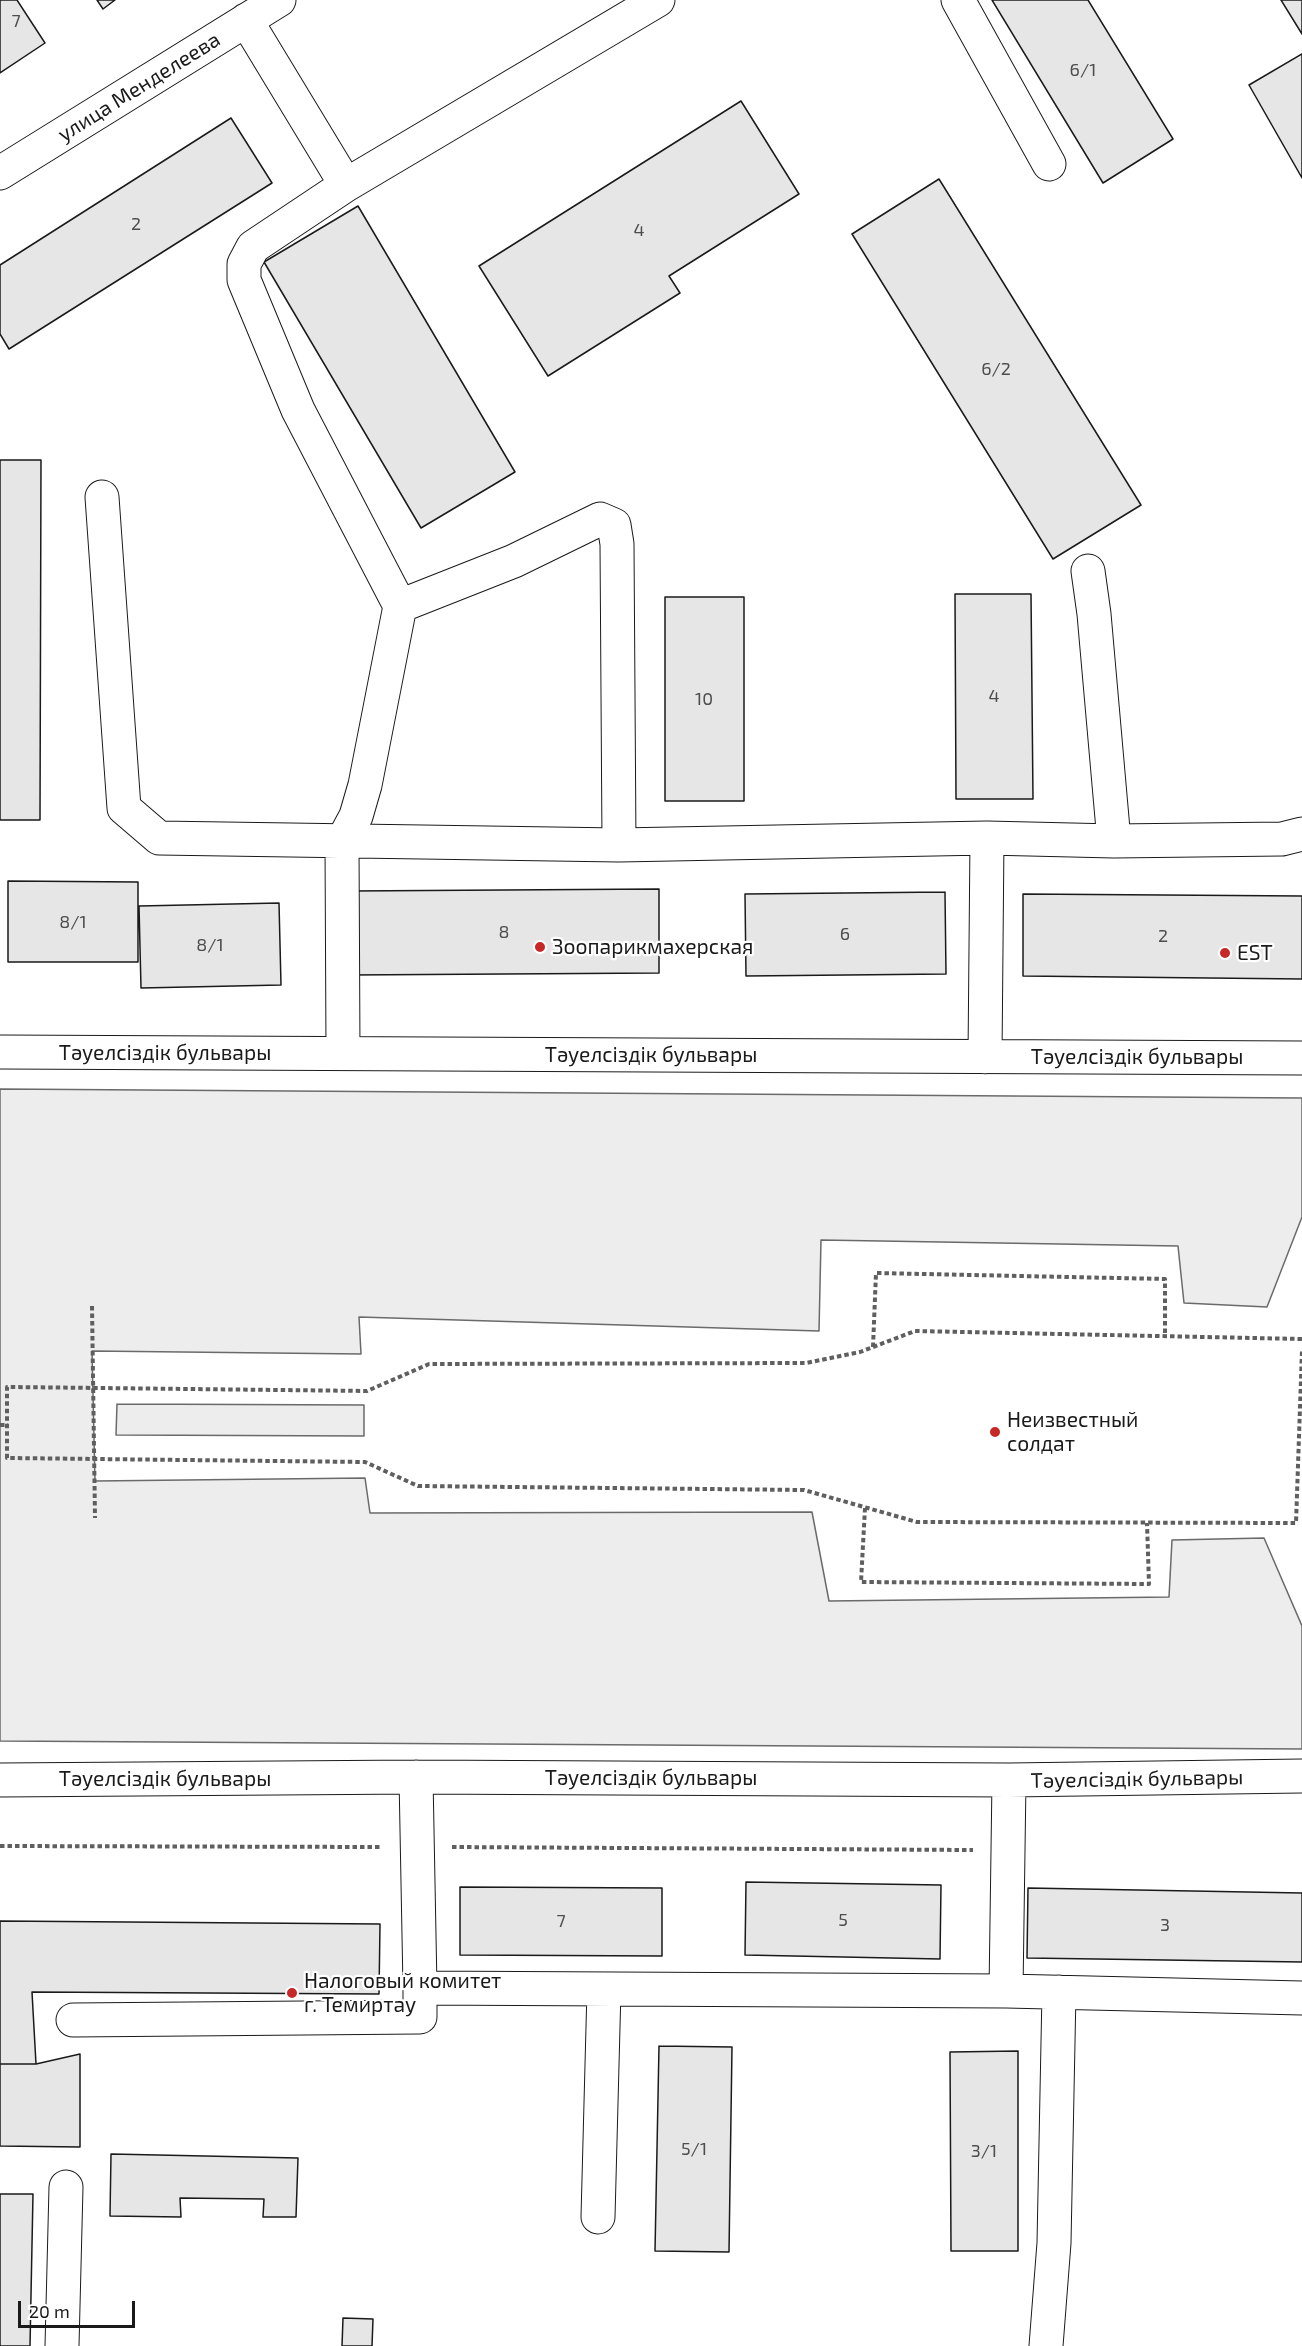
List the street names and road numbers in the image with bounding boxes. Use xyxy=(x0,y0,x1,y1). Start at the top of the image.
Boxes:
street label: улица Менделеева xyxy=(53,27,225,147)
street label: Тәуелсіздік бульвары xyxy=(59,1040,271,1066)
street label: Тәуелсіздік бульвары xyxy=(545,1042,757,1068)
street label: Тәуелсіздік бульвары xyxy=(1031,1044,1243,1070)
street label: Тәуелсіздік бульвары xyxy=(545,1765,757,1791)
street label: Тәуелсіздік бульвары xyxy=(1030,1765,1244,1793)
street label: Тәуелсіздік бульвары xyxy=(59,1766,271,1792)

